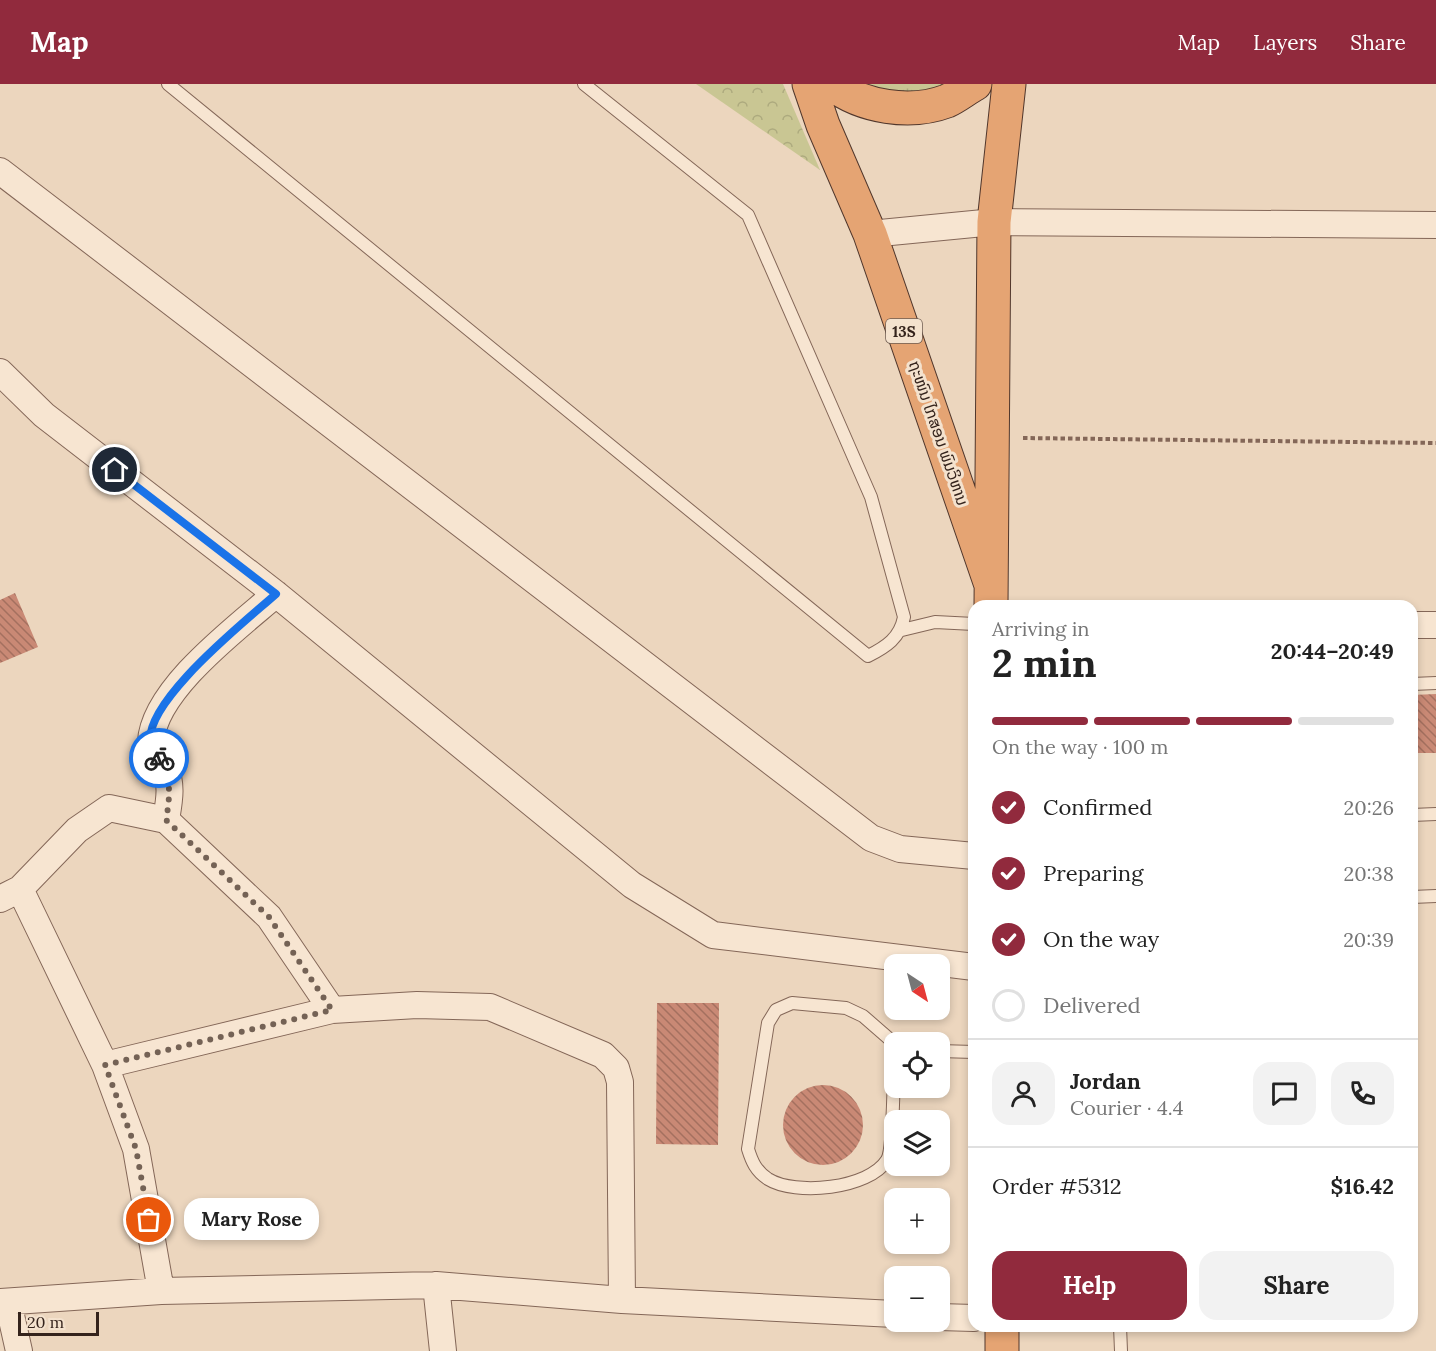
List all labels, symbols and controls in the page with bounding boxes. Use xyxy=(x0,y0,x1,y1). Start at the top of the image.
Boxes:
text: Map xyxy=(30,24,89,60)
text: Map xyxy=(1177,29,1220,56)
text: Layers xyxy=(1253,29,1317,56)
text: Share xyxy=(1350,29,1406,56)
road number: 13S xyxy=(886,319,922,343)
street label: ຖະໜົນ ໄກສອນ ພົມວິຫານ xyxy=(905,358,973,508)
pin xyxy=(89,444,140,495)
icon: home xyxy=(98,453,131,486)
text: Arriving in xyxy=(992,616,1089,641)
text: 20:44–20:49 xyxy=(1271,637,1394,665)
text: 2 min xyxy=(992,638,1097,688)
courier xyxy=(129,728,189,788)
text: On the way · 100 m xyxy=(992,734,1168,759)
icon: bike xyxy=(143,742,176,775)
icon: check xyxy=(992,791,1025,824)
text: Confirmed xyxy=(1043,793,1152,821)
text: 20:26 xyxy=(1344,795,1394,820)
icon: check xyxy=(992,857,1025,890)
text: Preparing xyxy=(1043,859,1143,887)
text: 20:38 xyxy=(1343,861,1394,886)
icon: check xyxy=(992,923,1025,956)
text: On the way xyxy=(1043,925,1159,953)
text: 20:39 xyxy=(1343,927,1394,952)
north arrow xyxy=(884,954,950,1020)
map controls xyxy=(884,954,950,1332)
text: Delivered xyxy=(1043,991,1141,1019)
button: locate xyxy=(884,1032,950,1098)
button: person xyxy=(992,1062,1055,1125)
button: chat xyxy=(1253,1062,1316,1125)
button: phone xyxy=(1331,1062,1394,1125)
text: Jordan xyxy=(1070,1067,1141,1095)
text: Courier · 4.4 xyxy=(1070,1095,1184,1120)
button: layers xyxy=(884,1110,950,1176)
text: Order #5312 xyxy=(992,1172,1122,1200)
text: $16.42 xyxy=(1331,1172,1394,1200)
button: + xyxy=(884,1188,950,1254)
pin xyxy=(123,1194,174,1245)
callout: Mary Rose xyxy=(185,1199,320,1241)
icon: bag xyxy=(132,1203,165,1236)
text: Mary Rose xyxy=(201,1206,302,1231)
button: Help xyxy=(992,1251,1187,1320)
button: Share xyxy=(1199,1251,1394,1320)
button: − xyxy=(884,1266,950,1332)
scale bar xyxy=(18,1309,99,1336)
text: 20 m xyxy=(27,1312,64,1332)

